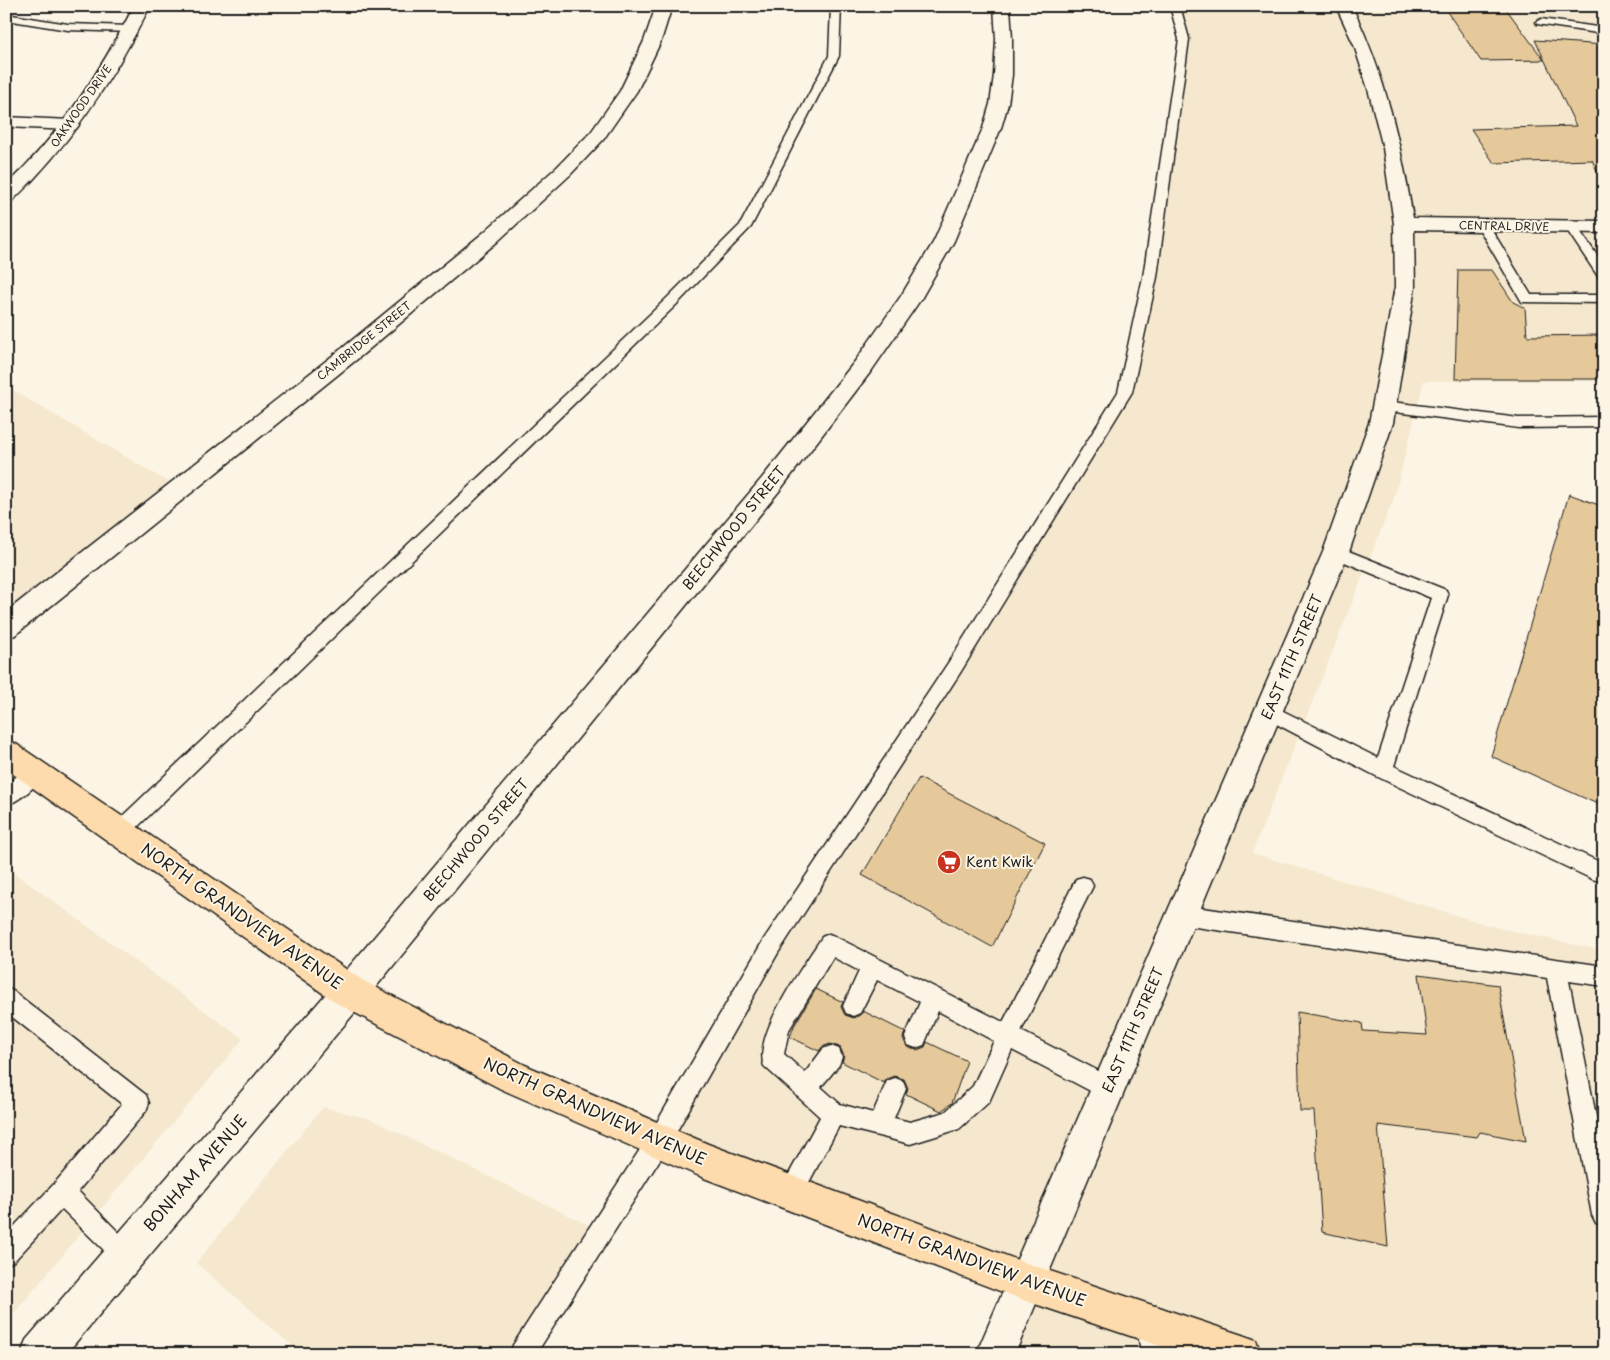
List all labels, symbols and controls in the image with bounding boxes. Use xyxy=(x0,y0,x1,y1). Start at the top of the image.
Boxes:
street label: OAKWOOD DRIVE xyxy=(46,61,115,150)
street label: CENTRAL DRIVE xyxy=(1459,216,1549,235)
street label: CAMBRIDGE STREET xyxy=(313,297,415,384)
street label: BEECHWOOD STREET xyxy=(677,461,791,594)
street label: EAST 11TH STREET xyxy=(1256,591,1328,723)
street label: BEECHWOOD STREET xyxy=(418,774,533,905)
street label: NORTH GRANDVIEW AVENUE xyxy=(137,836,348,994)
supermarket icon: Kent Kwik xyxy=(936,849,962,875)
place label: Kent Kwik xyxy=(966,851,1033,872)
street label: EAST 11TH STREET xyxy=(1097,964,1169,1096)
street label: NORTH GRANDVIEW AVENUE xyxy=(480,1050,711,1170)
street label: BONHAM AVENUE xyxy=(137,1109,252,1236)
street label: NORTH GRANDVIEW AVENUE xyxy=(855,1207,1090,1312)

